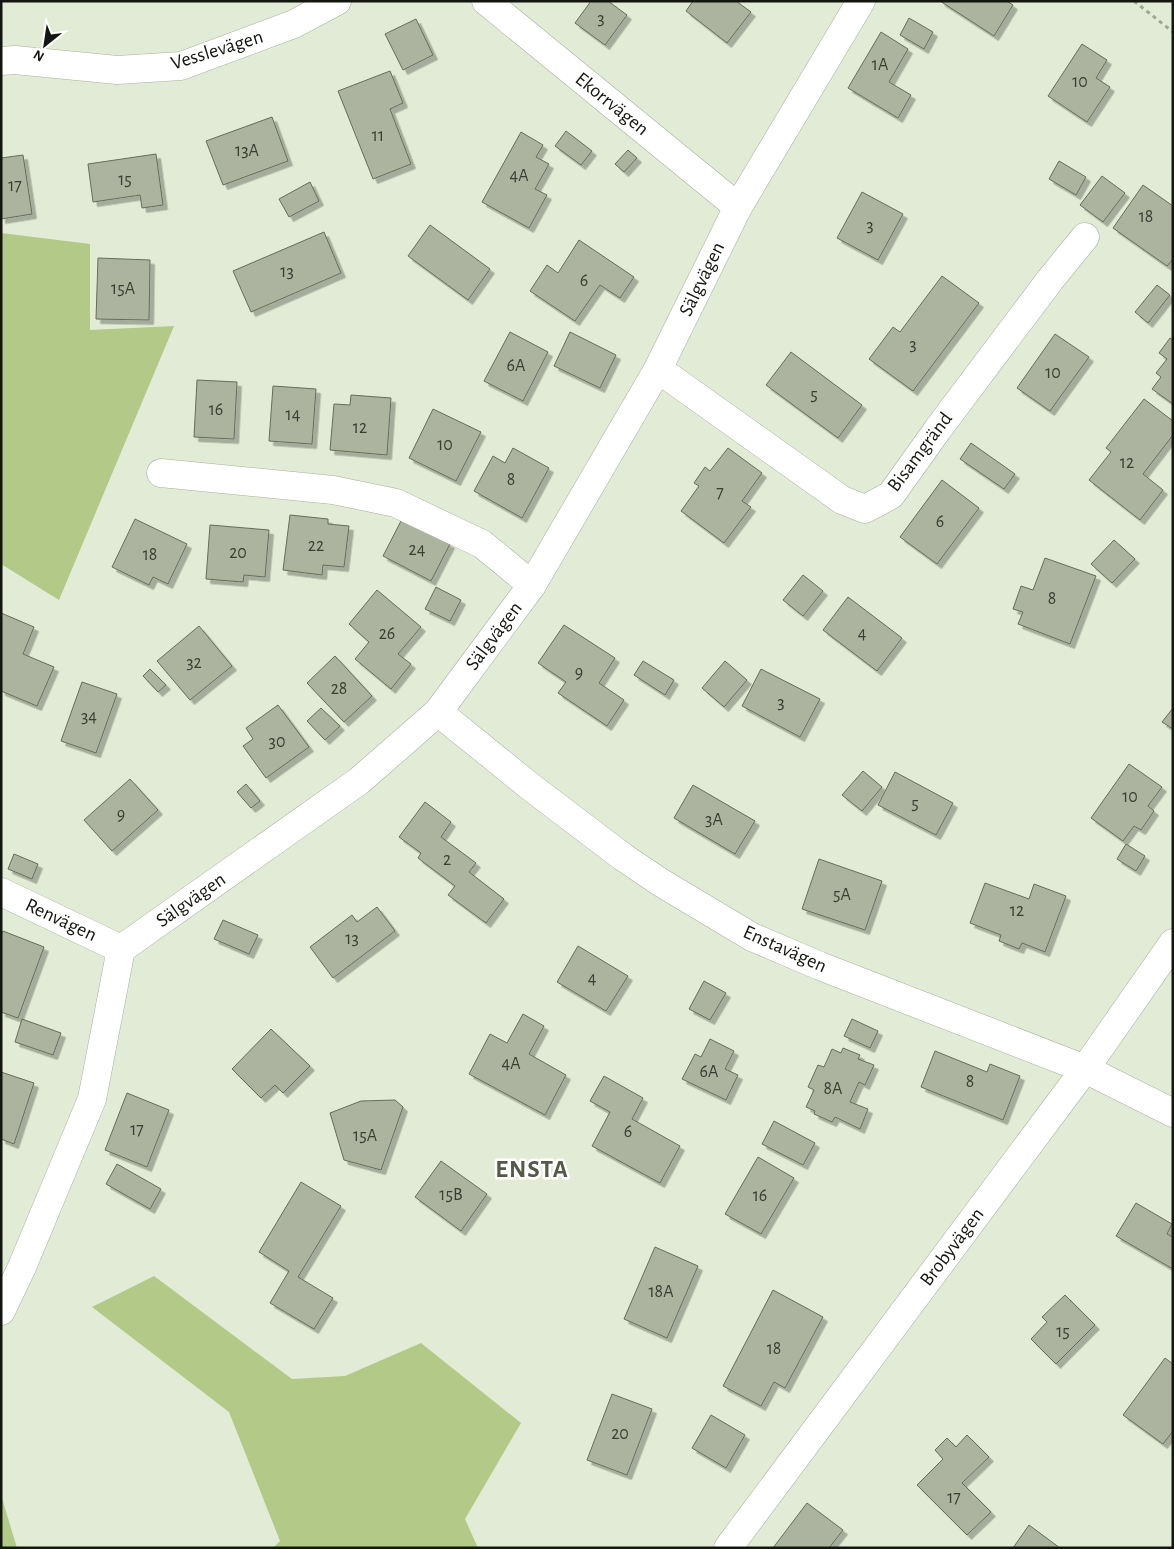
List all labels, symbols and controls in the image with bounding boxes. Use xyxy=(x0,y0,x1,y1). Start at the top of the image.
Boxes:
house number: 3 xyxy=(597,10,605,28)
north arrow xyxy=(20,20,70,70)
street label: Vesslevägen xyxy=(169,27,265,73)
text: N xyxy=(31,47,47,64)
house number: 1A xyxy=(872,56,889,74)
street label: Ekorrvägen xyxy=(572,69,652,139)
house number: 10 xyxy=(1072,73,1088,91)
house number: 11 xyxy=(372,127,384,145)
house number: 13A xyxy=(235,142,260,160)
house number: 4A xyxy=(509,167,529,185)
house number: 15 xyxy=(118,171,132,189)
house number: 17 xyxy=(8,177,22,195)
house number: 18 xyxy=(1139,208,1153,226)
house number: 3 xyxy=(866,217,874,235)
street label: Sälgvägen xyxy=(676,239,728,319)
house number: 13 xyxy=(280,263,294,281)
house number: 6 xyxy=(580,272,588,290)
house number: 15A xyxy=(111,280,136,298)
house number: 3 xyxy=(909,336,917,354)
house number: 6A xyxy=(507,357,526,375)
house number: 10 xyxy=(1045,364,1061,382)
house number: 5 xyxy=(810,386,818,404)
house number: 16 xyxy=(209,401,223,419)
house number: 14 xyxy=(286,406,301,424)
street label: Bisamgränd xyxy=(884,409,956,495)
house number: 12 xyxy=(353,419,367,437)
house number: 10 xyxy=(437,436,453,454)
house number: 12 xyxy=(1120,454,1134,472)
house number: 8 xyxy=(507,471,515,489)
house number: 7 xyxy=(716,484,724,502)
house number: 6 xyxy=(936,513,944,531)
house number: 22 xyxy=(308,537,324,555)
house number: 24 xyxy=(409,541,426,559)
house number: 20 xyxy=(229,544,247,562)
house number: 18 xyxy=(143,546,157,564)
house number: 8 xyxy=(1048,590,1056,608)
street label: Sälgvägen xyxy=(462,598,526,674)
house number: 26 xyxy=(379,625,395,643)
house number: 4 xyxy=(858,625,867,643)
house number: 32 xyxy=(186,654,202,672)
house number: 9 xyxy=(575,664,583,682)
house number: 28 xyxy=(331,680,347,698)
house number: 3 xyxy=(777,694,785,712)
house number: 34 xyxy=(81,708,97,726)
house number: 30 xyxy=(269,733,285,751)
house number: 10 xyxy=(1122,788,1138,806)
house number: 5 xyxy=(911,795,919,813)
house number: 9 xyxy=(117,806,125,824)
house number: 3A xyxy=(705,811,724,829)
house number: 2 xyxy=(443,851,451,869)
street label: Sälgvägen xyxy=(153,869,229,931)
house number: 5A xyxy=(833,886,852,904)
street label: Renvägen xyxy=(22,895,100,945)
house number: 12 xyxy=(1010,902,1024,920)
street label: Enstavägen xyxy=(740,922,830,976)
house number: 13 xyxy=(345,930,359,948)
house number: 4 xyxy=(588,970,597,988)
house number: 4A xyxy=(501,1055,521,1073)
house number: 6A xyxy=(700,1063,719,1081)
house number: 8 xyxy=(966,1073,974,1091)
house number: 8A xyxy=(824,1080,843,1098)
house number: 17 xyxy=(130,1121,144,1139)
house number: 6 xyxy=(624,1123,632,1141)
house number: 15A xyxy=(353,1127,378,1145)
district label: ENSTA xyxy=(495,1157,569,1182)
house number: 15B xyxy=(439,1186,463,1204)
house number: 16 xyxy=(753,1187,767,1205)
street label: Brobyvägen xyxy=(916,1204,988,1290)
house number: 18A xyxy=(648,1283,674,1301)
house number: 15 xyxy=(1056,1323,1070,1341)
house number: 18 xyxy=(767,1340,781,1358)
house number: 20 xyxy=(611,1425,629,1443)
house number: 17 xyxy=(947,1489,961,1507)

